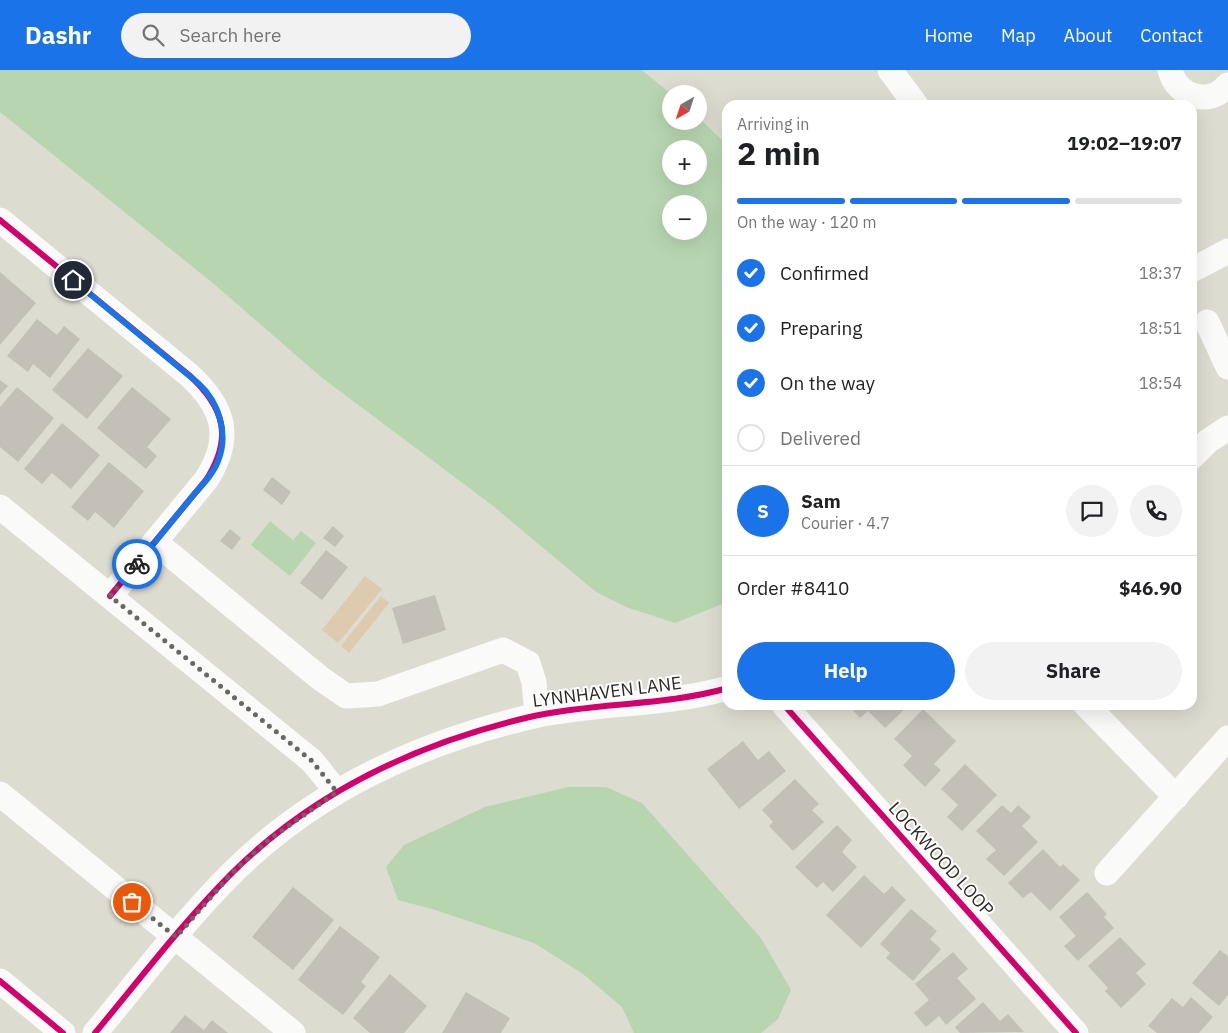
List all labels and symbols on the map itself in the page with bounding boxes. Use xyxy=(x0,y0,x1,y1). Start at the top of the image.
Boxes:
north arrow xyxy=(662,85,708,130)
pin xyxy=(52,259,94,301)
courier xyxy=(112,539,162,589)
street label: LYNNHAVEN LANE xyxy=(531,671,683,712)
street label: LOCKWOOD LOOP xyxy=(884,797,999,921)
pin xyxy=(111,881,153,923)

